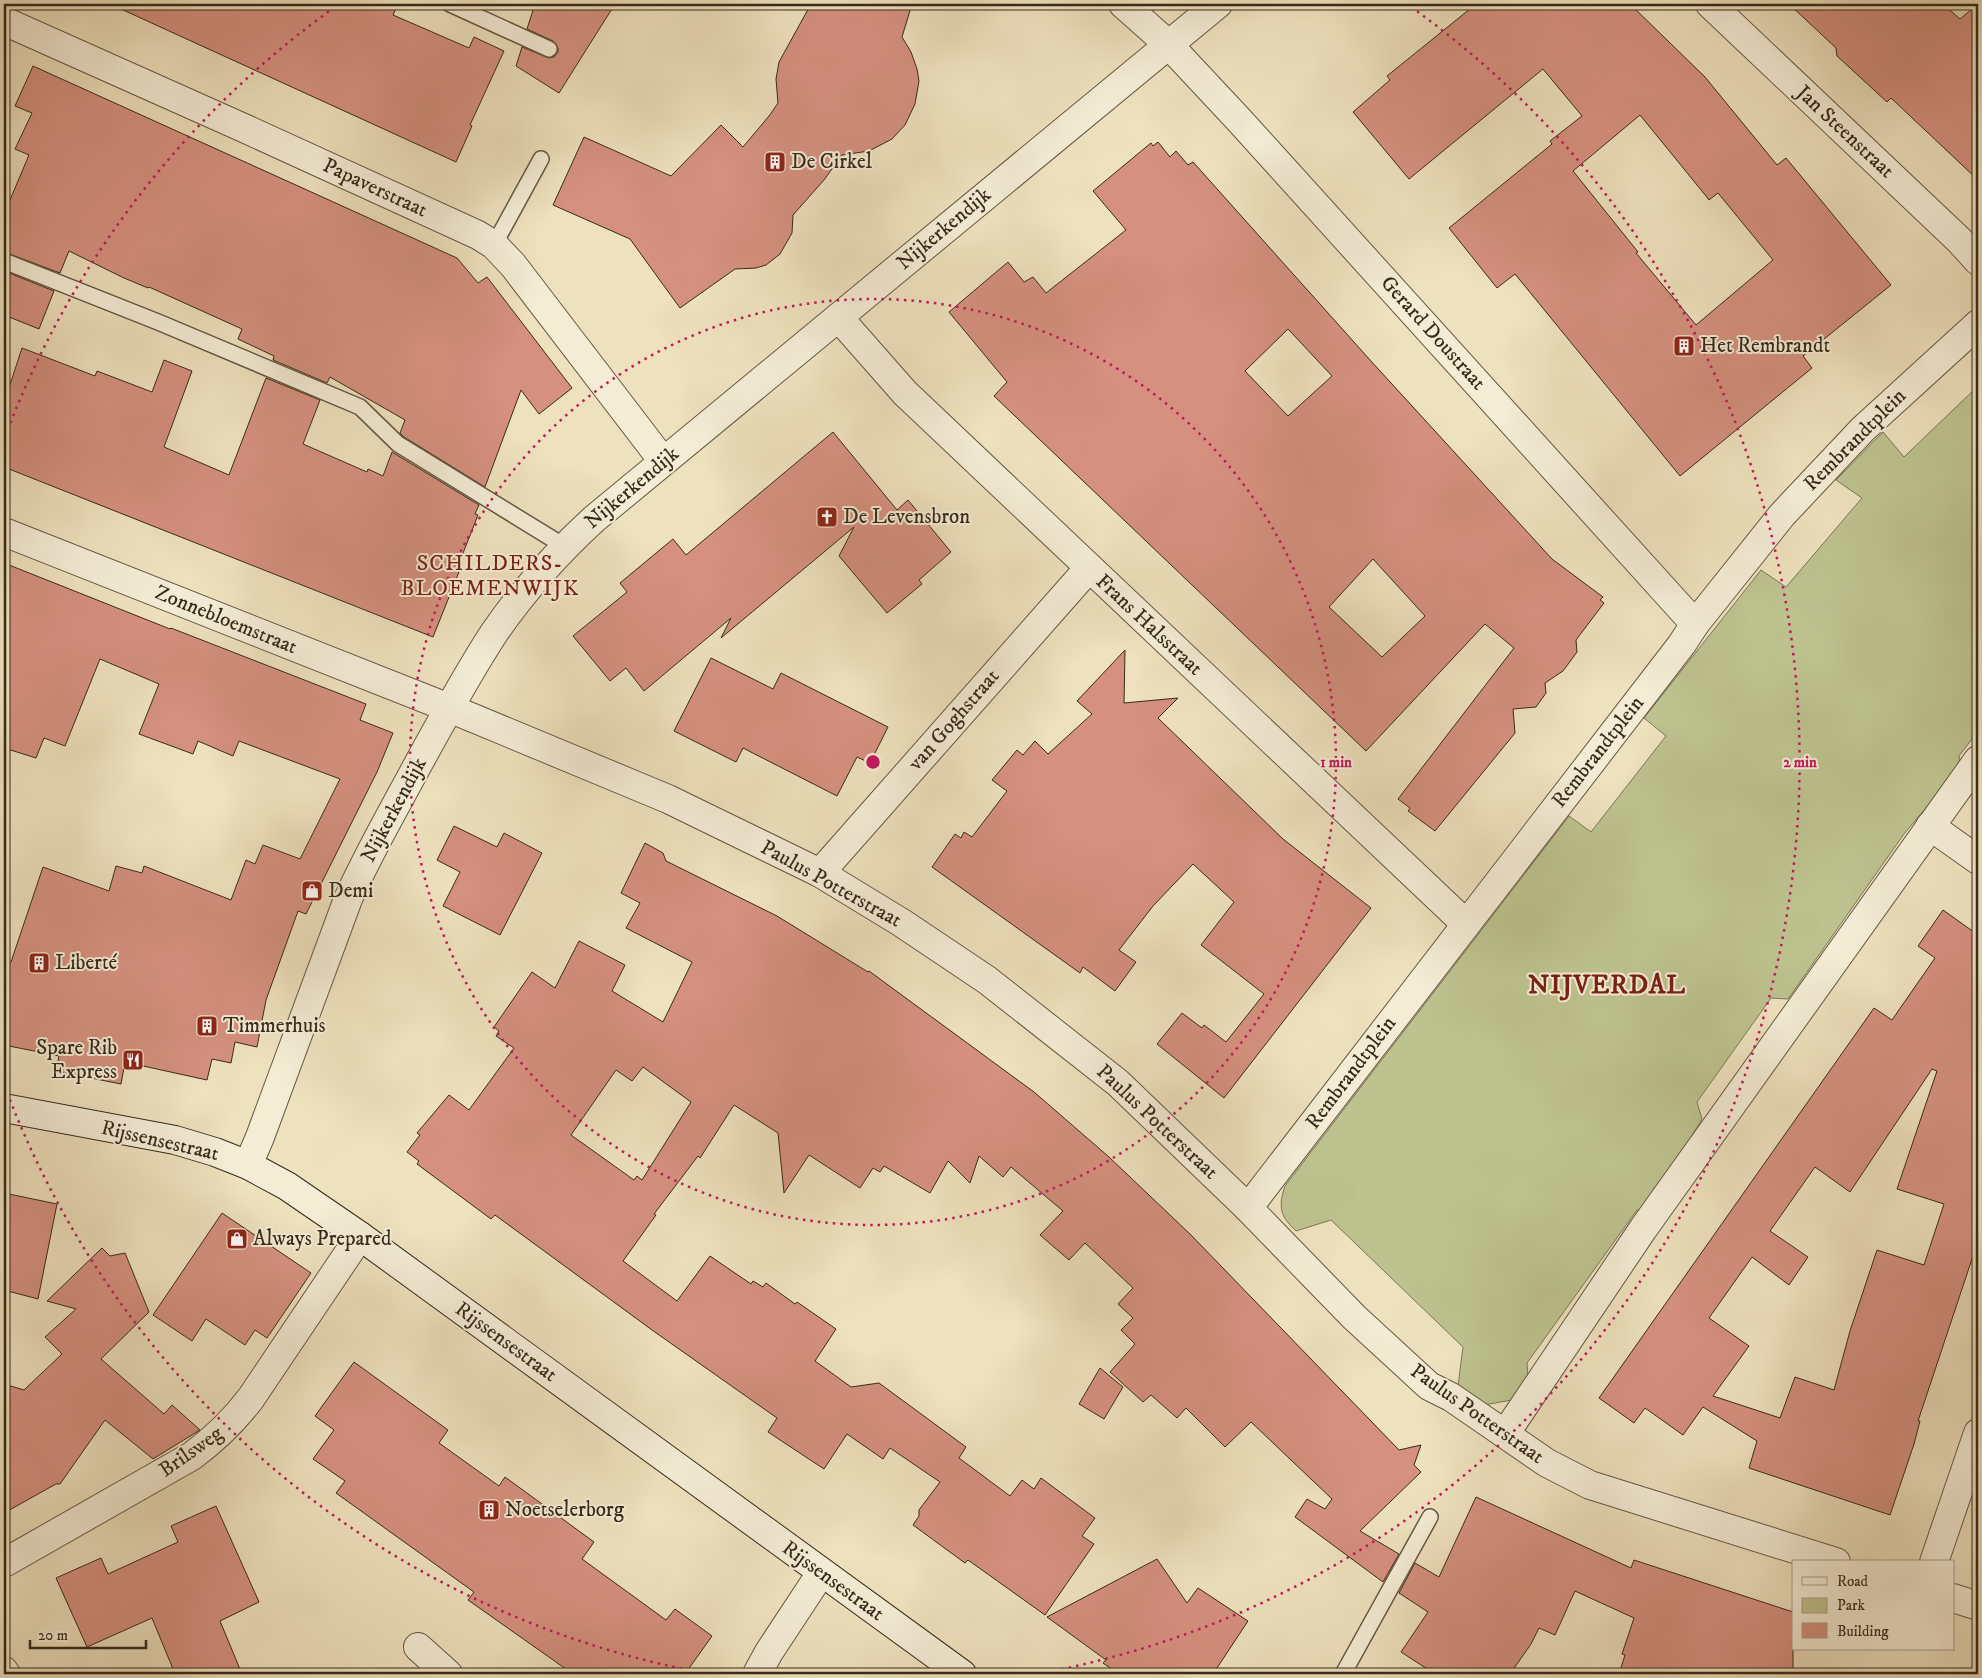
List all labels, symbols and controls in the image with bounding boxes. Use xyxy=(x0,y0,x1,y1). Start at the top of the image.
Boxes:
street label: Jan Steenstraat xyxy=(1789,79,1900,184)
place label: De Cirkel xyxy=(791,149,873,175)
building icon: De Cirkel xyxy=(763,150,787,174)
street label: Papaverstraat xyxy=(319,152,432,224)
street label: Nijkerkendijk xyxy=(892,182,997,276)
street label: Gerard Doustraat xyxy=(1375,270,1491,396)
place label: Het Rembrandt xyxy=(1700,333,1830,359)
building icon: Het Rembrandt xyxy=(1672,334,1696,358)
street label: Rembrandtplein xyxy=(1798,383,1912,497)
street label: Nijkerkendijk xyxy=(580,441,685,535)
place label: De Levensbron xyxy=(843,504,970,530)
church icon: De Levensbron xyxy=(815,505,839,529)
district label: SCHILDERS- BLOEMENWIJK xyxy=(401,550,579,602)
street label: Frans Halsstraat xyxy=(1090,569,1208,681)
street label: Zonnebloemstraat xyxy=(151,580,301,660)
street label: van Goghstraat xyxy=(902,664,1005,777)
street label: Rembrandtplein xyxy=(1546,691,1650,813)
street label: Nijkerkendijk xyxy=(356,753,433,867)
centre of rings xyxy=(864,753,882,771)
text: 1 min xyxy=(1320,753,1352,772)
text: 2 min xyxy=(1783,753,1817,772)
street label: Paulus Potterstraat xyxy=(756,835,906,934)
place label: Demi xyxy=(328,878,374,904)
shop icon: Demi xyxy=(300,879,324,903)
place label: Liberté xyxy=(55,950,118,976)
building icon: Liberté xyxy=(27,951,51,975)
district label: NIJVERDAL xyxy=(1528,969,1686,1002)
street label: Rembrandtplein xyxy=(1300,1011,1402,1135)
place label: Timmerhuis xyxy=(223,1013,326,1039)
building icon: Timmerhuis xyxy=(195,1014,219,1038)
place label: Spare Rib Express xyxy=(36,1035,117,1085)
restaurant icon: Spare Rib Express xyxy=(121,1048,145,1072)
street label: Paulus Potterstraat xyxy=(1091,1059,1224,1185)
street label: Rijssensestraat xyxy=(99,1115,222,1167)
place label: Always Prepared xyxy=(253,1226,392,1252)
shop icon: Always Prepared xyxy=(225,1227,249,1251)
street label: Rijssensestraat xyxy=(450,1296,562,1388)
street label: Paulus Potterstraat xyxy=(1405,1358,1549,1470)
street label: Brilsweg xyxy=(154,1420,229,1483)
place label: Noetselerborg xyxy=(505,1497,625,1523)
building icon: Noetselerborg xyxy=(477,1498,501,1522)
street label: Rijssensestraat xyxy=(777,1535,889,1627)
legend xyxy=(1792,1560,1954,1650)
text: Road xyxy=(1837,1572,1869,1591)
text: Park xyxy=(1837,1596,1866,1615)
scale bar xyxy=(30,1618,146,1650)
text: Building xyxy=(1837,1622,1889,1641)
text: 20 m xyxy=(38,1626,68,1645)

